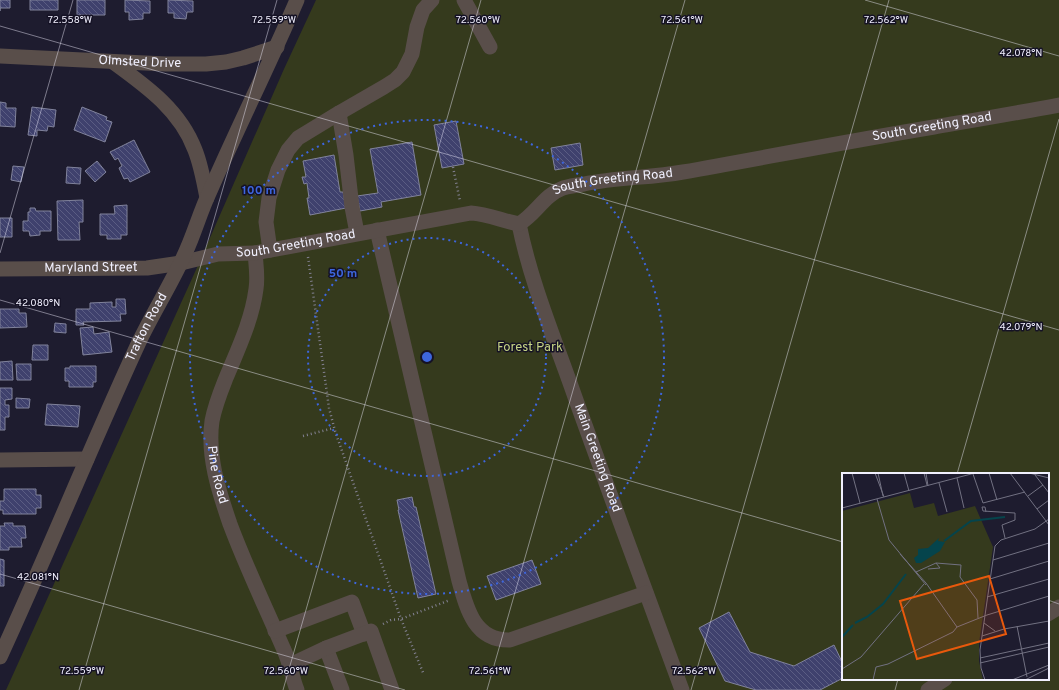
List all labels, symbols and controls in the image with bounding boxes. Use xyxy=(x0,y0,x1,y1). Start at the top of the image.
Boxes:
text: 72.558°W xyxy=(48,14,92,27)
text: 72.559°W xyxy=(252,14,296,27)
text: 72.560°W xyxy=(456,14,500,27)
text: 72.561°W xyxy=(661,14,703,27)
text: 72.562°W xyxy=(864,14,908,27)
text: 42.078°N xyxy=(1000,47,1042,60)
street label: Olmsted Drive xyxy=(98,53,181,72)
street label: South Greeting Road xyxy=(871,109,993,145)
street label: South Greeting Road xyxy=(550,166,674,200)
text: 100 m xyxy=(242,183,276,199)
street label: South Greeting Road xyxy=(236,227,357,262)
street label: Maryland Street xyxy=(44,260,138,277)
text: 50 m xyxy=(329,266,357,282)
street label: Trafton Road xyxy=(123,290,171,364)
text: 42.080°N xyxy=(16,297,60,310)
text: 42.079°N xyxy=(999,321,1043,334)
park label: Forest Park xyxy=(497,340,563,356)
centre of rings xyxy=(420,350,434,364)
street label: Main Greeting Road xyxy=(570,402,624,515)
street label: Pine Road xyxy=(203,445,231,506)
inset map xyxy=(842,473,1049,680)
text: 42.081°N xyxy=(17,571,59,584)
text: 72.559°W xyxy=(60,665,104,678)
text: 72.560°W xyxy=(264,665,308,678)
text: 72.561°W xyxy=(469,665,511,678)
text: 72.562°W xyxy=(672,665,716,678)

